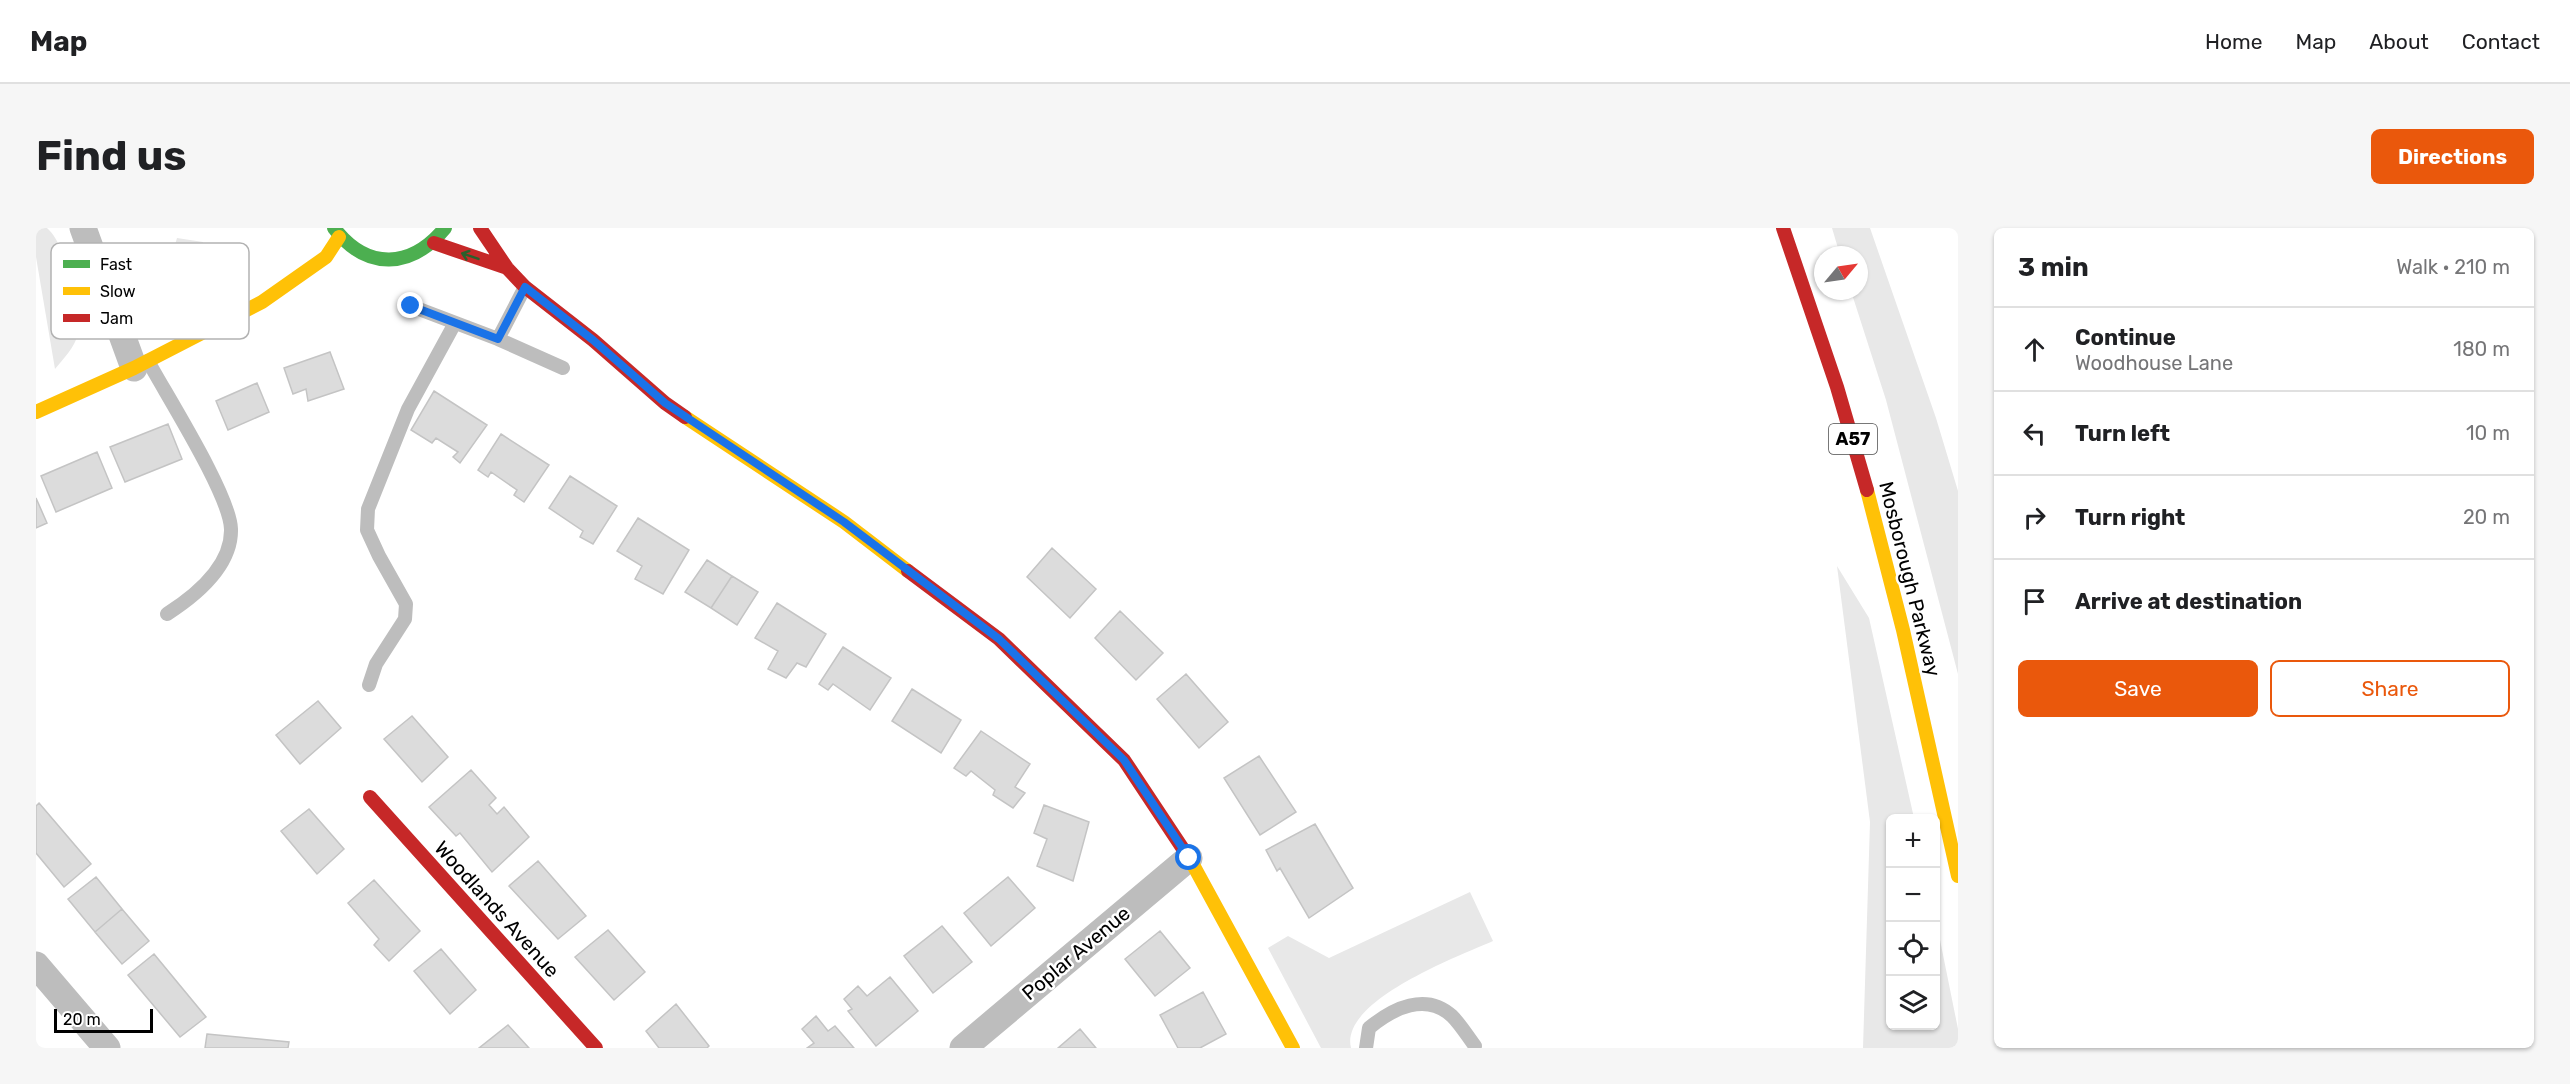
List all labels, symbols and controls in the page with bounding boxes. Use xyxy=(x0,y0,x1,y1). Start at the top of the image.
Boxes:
text: Map xyxy=(30,25,87,58)
text: Home xyxy=(2205,29,2262,54)
text: Map xyxy=(2295,29,2336,54)
text: About xyxy=(2369,29,2429,54)
text: Contact xyxy=(2462,29,2540,54)
button: Directions xyxy=(2371,129,2534,184)
text: Find us xyxy=(36,131,187,181)
legend xyxy=(51,243,249,339)
north arrow xyxy=(1814,246,1868,300)
one-way arrow xyxy=(461,249,480,260)
text: 3 min xyxy=(2018,252,2089,283)
text: Fast xyxy=(100,255,132,274)
text: Walk · 210 m xyxy=(2396,255,2510,279)
text: Slow xyxy=(100,282,136,301)
route end xyxy=(397,292,423,318)
text: Jam xyxy=(100,309,133,328)
text: Continue xyxy=(2075,324,2176,351)
icon: ahead xyxy=(2018,333,2051,366)
text: 180 m xyxy=(2453,337,2510,361)
text: Woodhouse Lane xyxy=(2075,351,2233,375)
icon: left xyxy=(2018,417,2051,450)
text: Turn left xyxy=(2075,420,2170,447)
text: 10 m xyxy=(2466,421,2510,445)
road number: A57 xyxy=(1829,424,1877,454)
street label: Mosborough Parkway xyxy=(1874,479,1946,679)
icon: right xyxy=(2018,501,2051,534)
text: Turn right xyxy=(2075,504,2185,531)
text: 20 m xyxy=(2463,505,2510,529)
icon: arrive xyxy=(2018,585,2051,618)
text: Arrive at destination xyxy=(2075,588,2302,615)
button: Save xyxy=(2018,660,2258,717)
button: Share xyxy=(2270,660,2510,717)
map controls xyxy=(1886,814,1940,1030)
button: + xyxy=(1886,814,1940,868)
street label: Woodlands Avenue xyxy=(430,836,564,982)
route start xyxy=(1175,844,1201,870)
button: − xyxy=(1886,868,1940,922)
street label: Poplar Avenue xyxy=(1017,901,1135,1005)
button: locate xyxy=(1886,922,1940,976)
button: layers xyxy=(1886,976,1940,1030)
scale bar xyxy=(54,1006,153,1034)
text: 20 m xyxy=(63,1010,101,1029)

